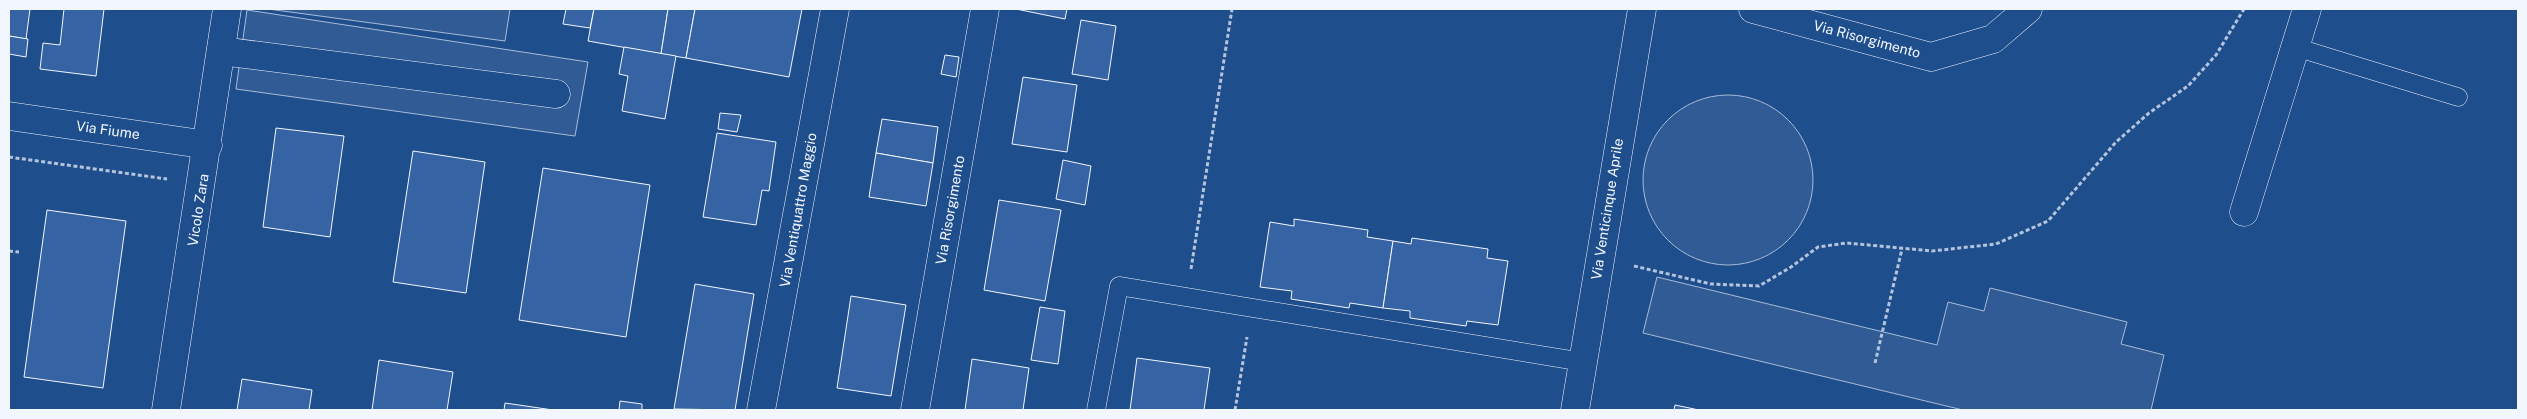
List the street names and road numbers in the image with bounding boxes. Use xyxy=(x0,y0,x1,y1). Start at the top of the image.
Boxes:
street label: Via Risorgimento xyxy=(1812,17,1922,61)
street label: Via Fiume xyxy=(75,118,141,142)
street label: Via Ventiquattro Maggio xyxy=(777,131,819,288)
street label: Via Venticinque Aprile xyxy=(1588,137,1626,281)
street label: Via Risorgimento xyxy=(933,154,967,266)
street label: Vicolo Zara xyxy=(184,173,212,247)

